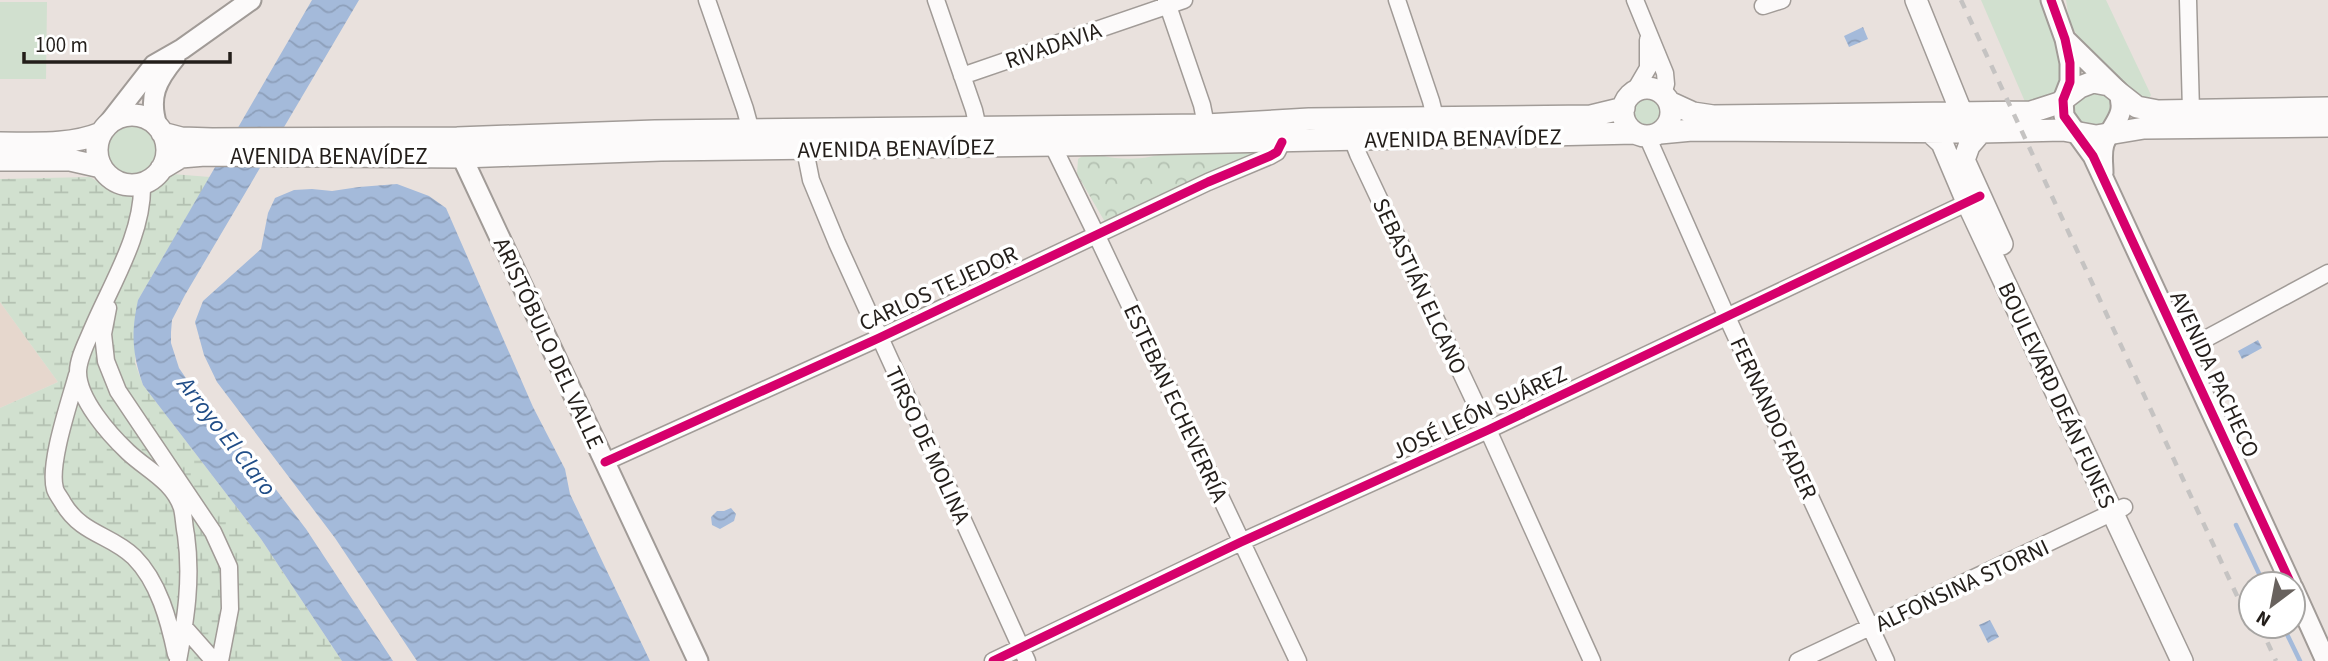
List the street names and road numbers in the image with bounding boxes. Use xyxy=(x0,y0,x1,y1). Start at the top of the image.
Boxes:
street label: RIVADAVIA xyxy=(1001,13,1106,77)
street label: AVENIDA BENAVÍDEZ xyxy=(1364,120,1562,157)
street label: AVENIDA BENAVÍDEZ xyxy=(797,130,995,167)
street label: AVENIDA BENAVÍDEZ xyxy=(230,140,428,173)
street label: SEBASTIÁN ELCANO xyxy=(1364,193,1475,380)
street label: ARISTÓBULO DEL VALLE xyxy=(485,232,612,454)
street label: CARLOS TEJEDOR xyxy=(854,237,1023,340)
street label: BOULEVARD DEÁN FUNES xyxy=(1989,277,2124,514)
street label: AVENIDA PACHECO xyxy=(2161,286,2268,463)
street label: ESTEBAN ECHEVERRÍA xyxy=(1115,299,1236,508)
street label: FERNANDO FADER xyxy=(1722,332,1826,505)
street label: JOSÉ LEÓN SUÁREZ xyxy=(1386,357,1572,468)
street label: TIRSO DE MOLINA xyxy=(877,361,979,530)
street label: ALFONSINA STORNI xyxy=(1870,531,2054,640)

